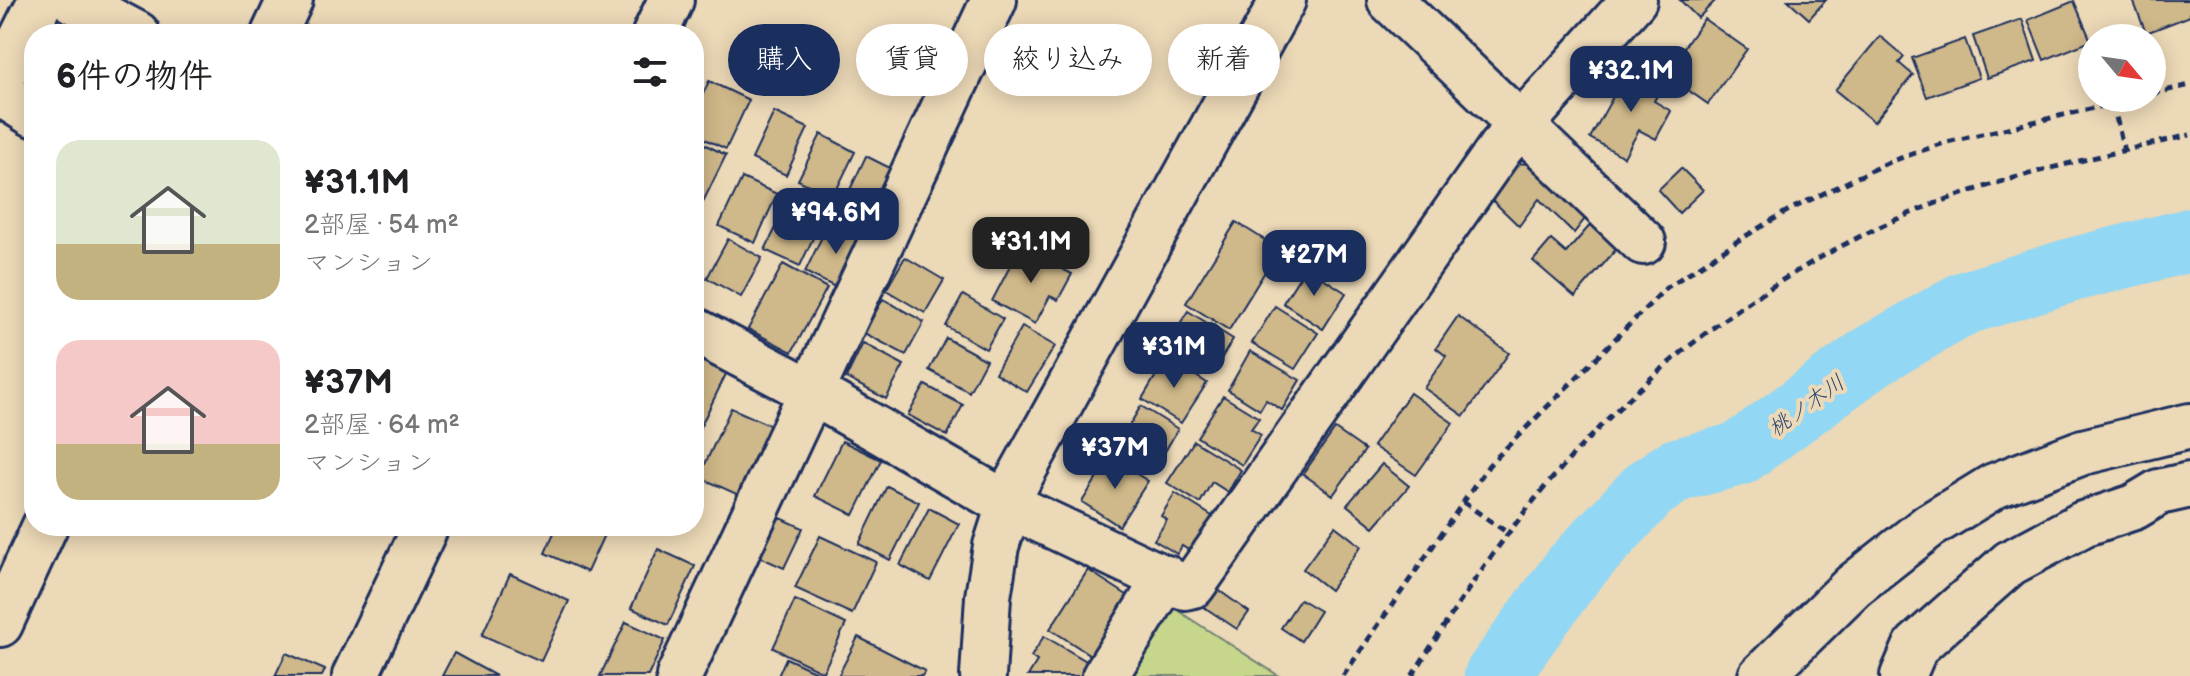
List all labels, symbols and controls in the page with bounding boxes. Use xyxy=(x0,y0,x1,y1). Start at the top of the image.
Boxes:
chip: 購入 xyxy=(728,24,840,96)
chip: 賃貸 xyxy=(856,24,968,96)
chip: 絞り込み xyxy=(984,24,1152,96)
chip: 新着 xyxy=(1168,24,1280,96)
north arrow xyxy=(2078,24,2166,112)
map controls xyxy=(2078,24,2166,112)
pin: ¥32.1M xyxy=(1566,46,1696,114)
icon: filters xyxy=(628,50,672,94)
text: 6件の物件 xyxy=(56,56,213,97)
text: ¥32.1M xyxy=(1588,56,1674,87)
text: ¥31.1M xyxy=(304,162,410,203)
icon: home xyxy=(120,172,216,268)
pin: ¥94.6M xyxy=(771,188,901,256)
text: ¥94.6M xyxy=(791,198,881,229)
text: 2部屋 · 54 m² xyxy=(304,210,459,241)
pin: ¥31.1M xyxy=(966,217,1096,285)
text: ¥31.1M xyxy=(990,227,1072,258)
pin: ¥27M xyxy=(1267,230,1361,298)
text: ¥27M xyxy=(1280,240,1348,271)
text: マンション xyxy=(304,248,433,279)
pin: ¥31M xyxy=(1127,322,1221,390)
text: ¥31M xyxy=(1142,332,1206,363)
text: ¥37M xyxy=(304,362,393,403)
water label: 桃ノ木川 xyxy=(1763,369,1850,443)
icon: home xyxy=(120,372,216,468)
text: 2部屋 · 64 m² xyxy=(304,410,460,441)
pin: ¥37M xyxy=(1068,423,1162,491)
text: ¥37M xyxy=(1081,433,1149,464)
text: マンション xyxy=(304,448,433,479)

